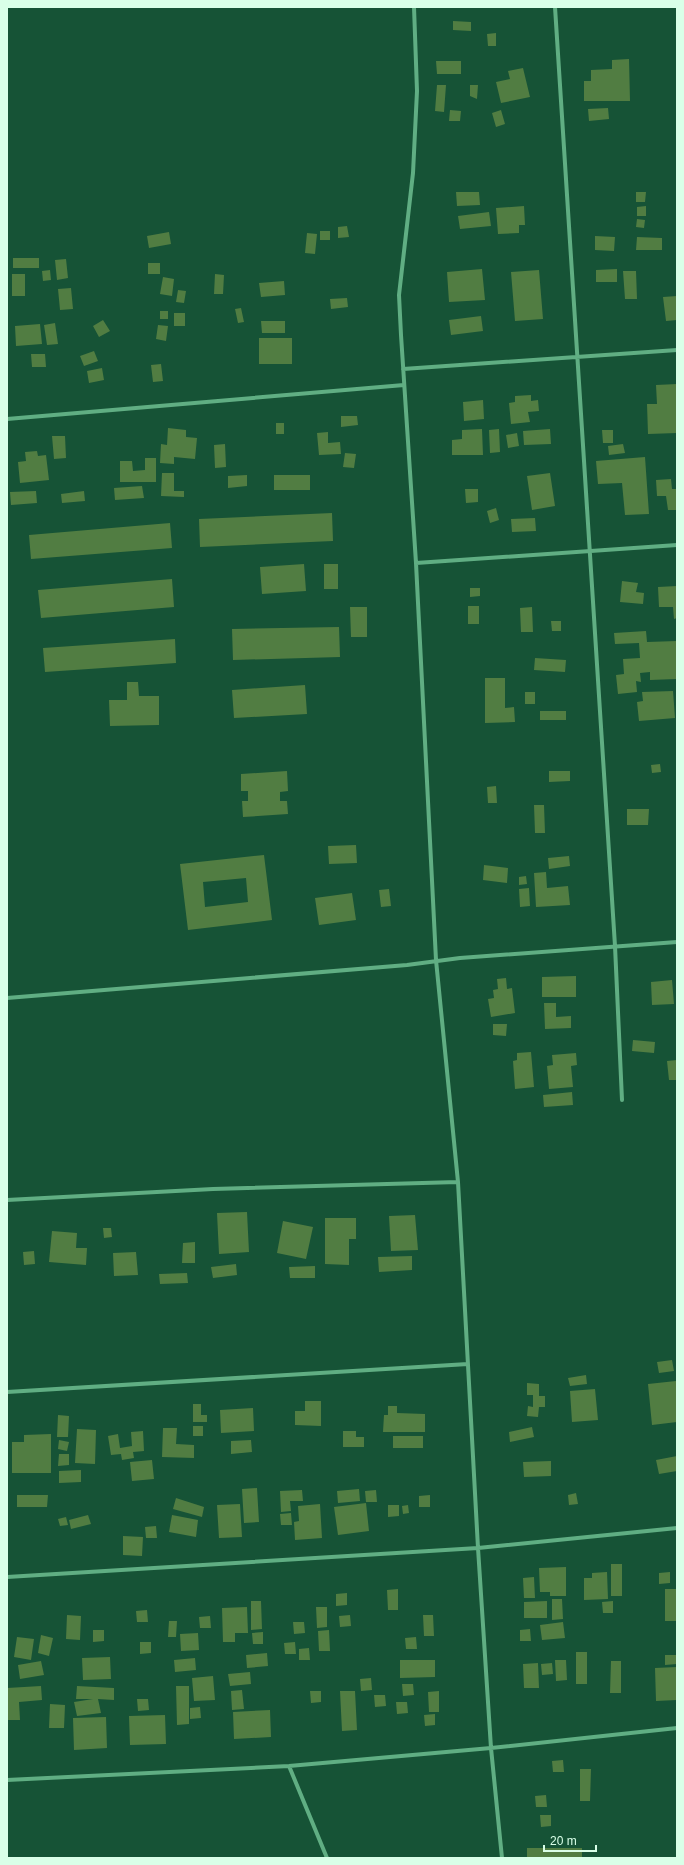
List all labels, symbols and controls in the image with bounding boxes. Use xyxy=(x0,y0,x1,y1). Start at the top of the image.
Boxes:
scale bar xyxy=(544,1827,596,1853)
text: 20 m xyxy=(550,1834,577,1848)

